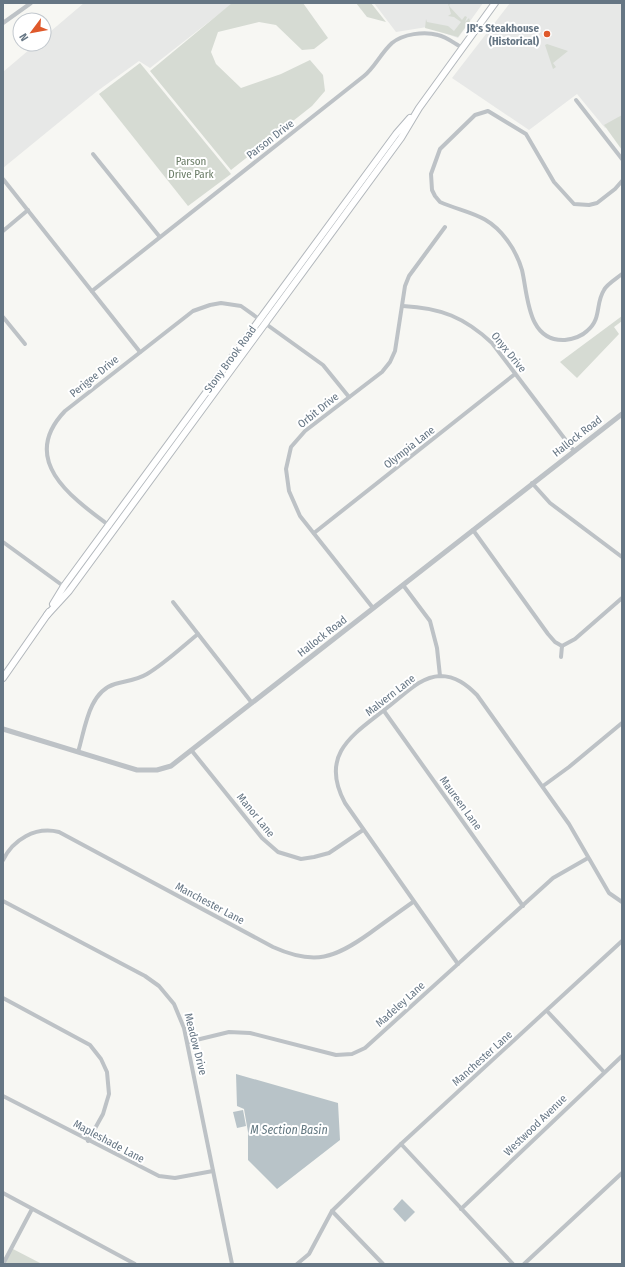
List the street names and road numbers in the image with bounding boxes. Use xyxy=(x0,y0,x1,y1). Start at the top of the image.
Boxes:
street label: Parson Drive xyxy=(244,117,297,162)
street label: Stony Brook Road xyxy=(202,323,259,395)
street label: Onyx Drive xyxy=(488,329,529,375)
street label: Perigee Drive xyxy=(67,353,121,400)
street label: Orbit Drive xyxy=(295,390,341,431)
street label: Hallock Road xyxy=(550,413,604,460)
street label: Olympia Lane xyxy=(381,423,437,471)
street label: Hallock Road xyxy=(295,613,349,660)
street label: Malvern Lane xyxy=(363,672,418,719)
street label: Maureen Lane xyxy=(437,774,484,833)
street label: Manor Lane xyxy=(234,791,277,840)
street label: Manchester Lane xyxy=(173,880,247,927)
street label: Madeley Lane xyxy=(373,979,428,1030)
street label: Meadow Drive xyxy=(182,1012,209,1076)
street label: Manchester Lane xyxy=(450,1028,515,1089)
street label: Westwood Avenue xyxy=(501,1092,569,1159)
street label: Mapleshade Lane xyxy=(71,1117,147,1166)

